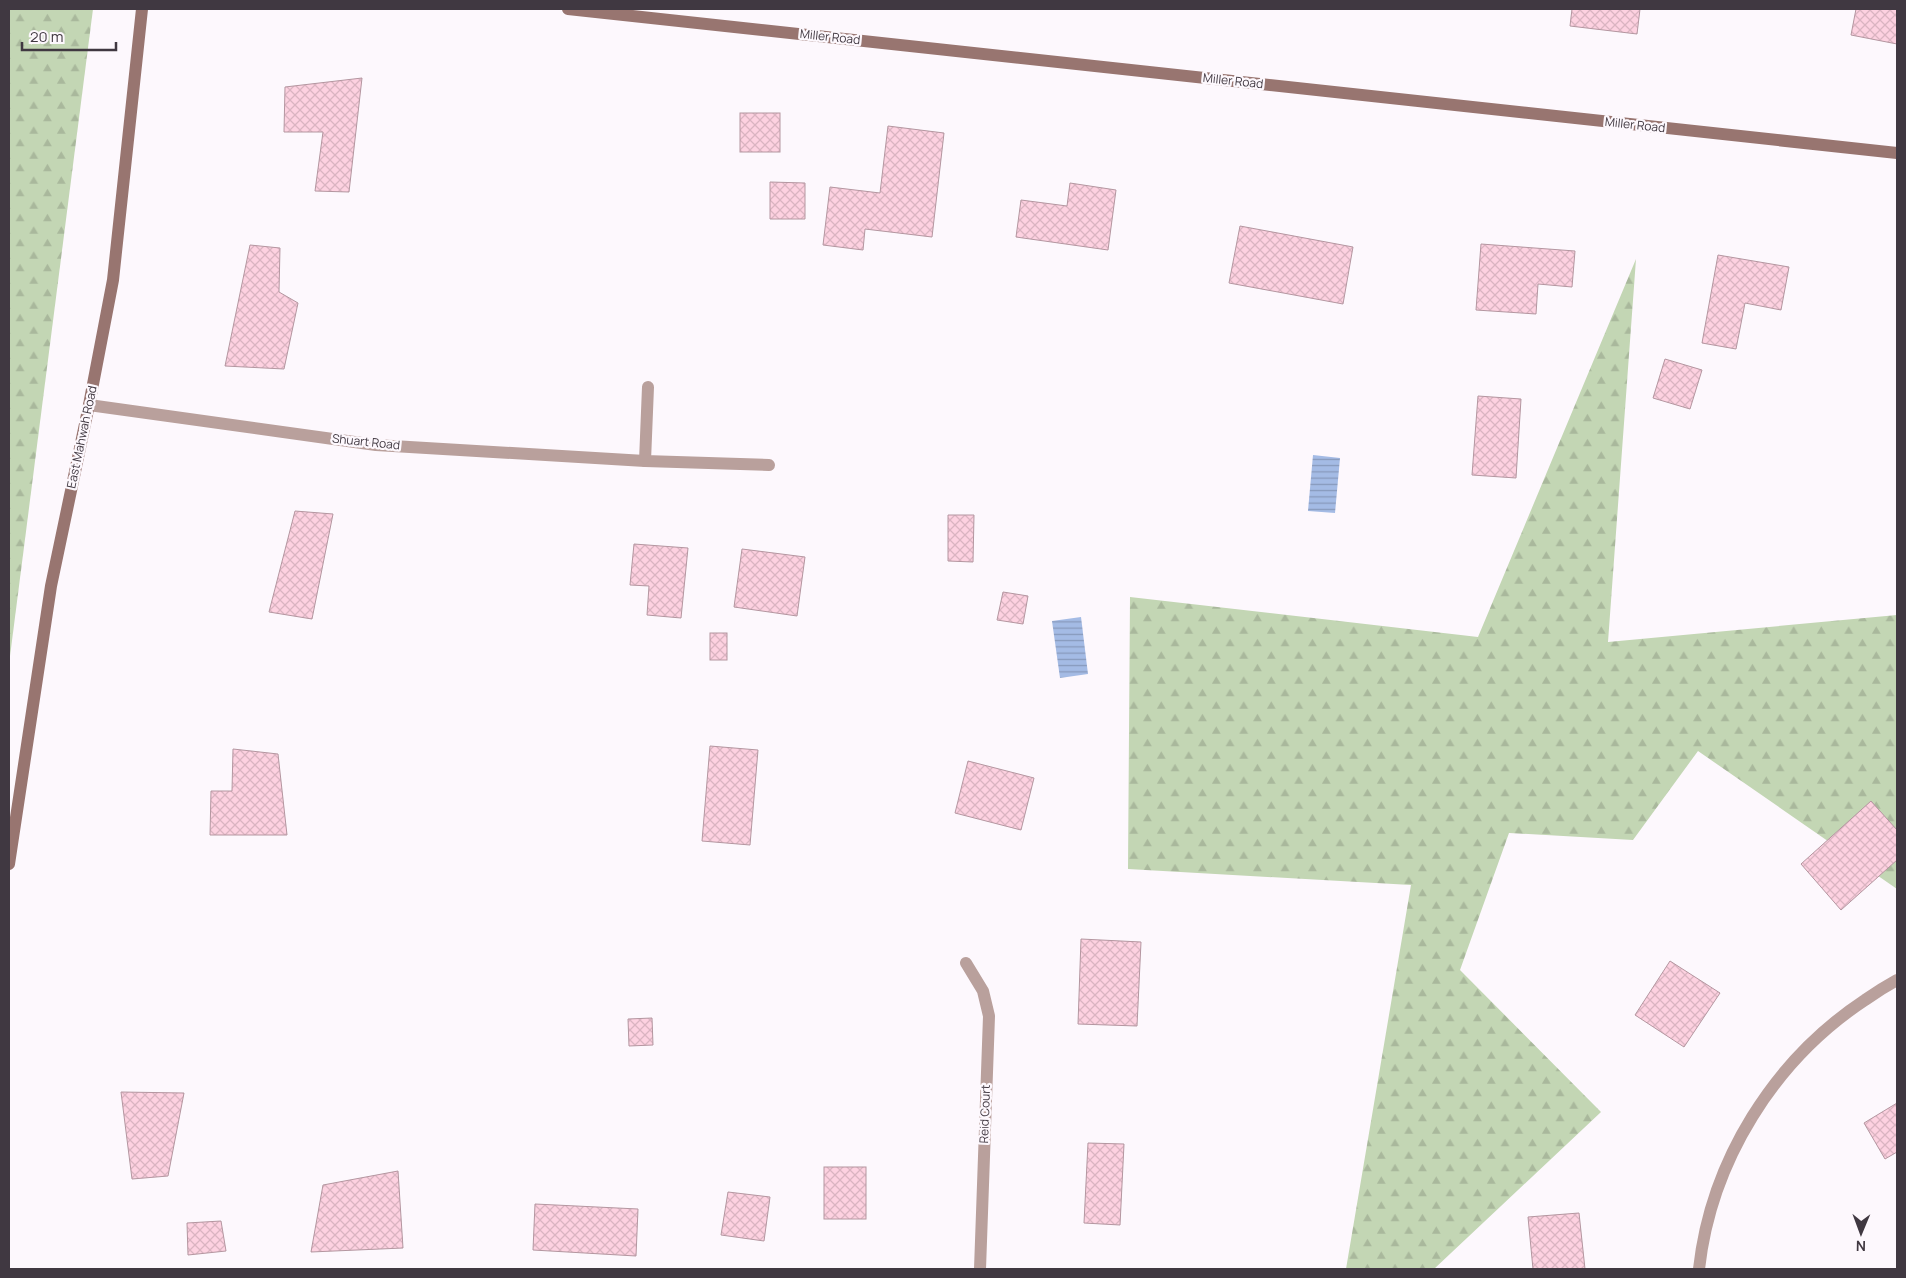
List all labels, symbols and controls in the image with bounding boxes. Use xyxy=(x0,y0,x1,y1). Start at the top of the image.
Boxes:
scale bar xyxy=(22,20,116,52)
street label: Miller Road xyxy=(799,25,861,48)
text: 20 m xyxy=(30,26,63,47)
street label: Miller Road xyxy=(1202,69,1264,92)
street label: Miller Road xyxy=(1604,113,1666,136)
street label: East Mahwah Road xyxy=(62,384,101,490)
street label: Shuart Road xyxy=(331,429,401,454)
street label: Reid Court xyxy=(975,1084,994,1144)
north arrow xyxy=(1836,1208,1886,1258)
text: N xyxy=(1856,1237,1866,1256)

